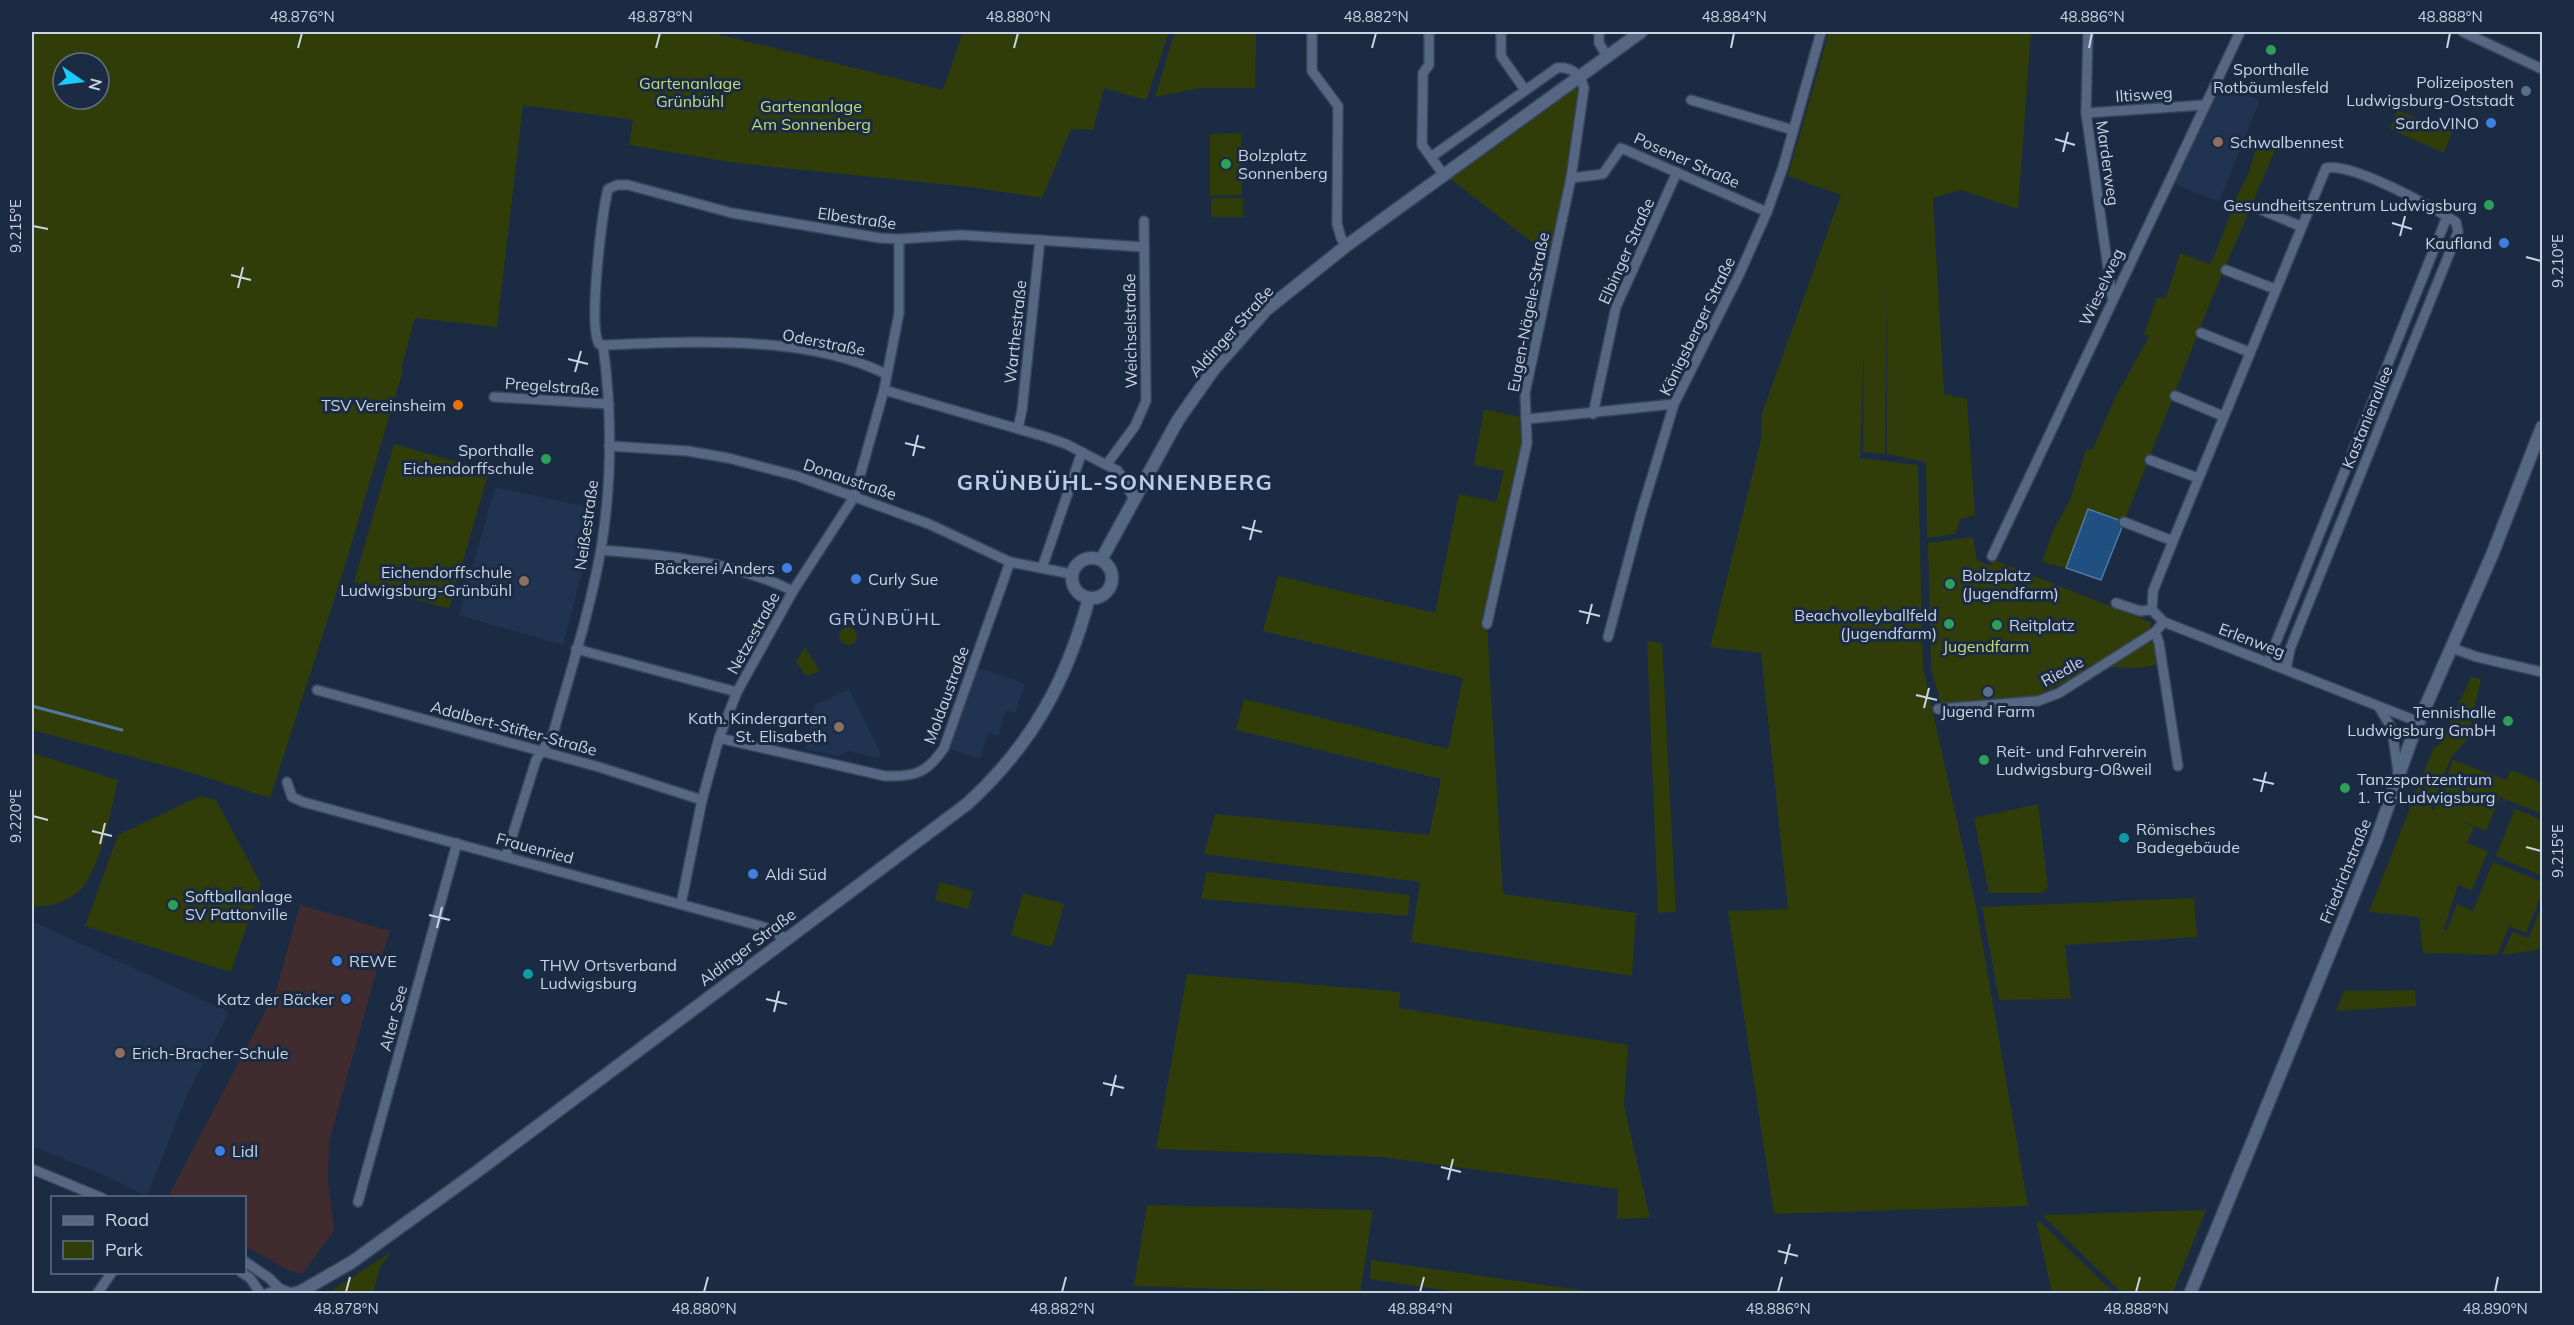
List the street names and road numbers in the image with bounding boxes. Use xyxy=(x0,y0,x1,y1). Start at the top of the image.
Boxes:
street label: Iltisweg xyxy=(2115,82,2173,106)
street label: Marderweg xyxy=(2092,119,2124,207)
street label: Posener Straße xyxy=(1631,128,1743,192)
street label: Elbinger Straße xyxy=(1594,195,1658,307)
street label: Elbestraße xyxy=(816,203,898,233)
street label: Eugen-Nägele-Straße xyxy=(1503,231,1553,393)
street label: Wieselweg xyxy=(2074,245,2128,329)
street label: Königsberger Straße xyxy=(1655,253,1739,399)
street label: Weichselstraße xyxy=(1119,273,1141,389)
street label: Warthestraße xyxy=(1000,279,1030,385)
street label: Aldinger Straße xyxy=(1185,281,1277,381)
street label: Oderstraße xyxy=(781,324,867,360)
street label: Kastanienallee xyxy=(2337,363,2397,471)
street label: Pregelstraße xyxy=(504,373,600,399)
street label: Donaustraße xyxy=(801,454,899,504)
street label: Neißestraße xyxy=(570,479,602,571)
street label: Netzestraße xyxy=(722,588,784,678)
street label: Erlenweg xyxy=(2216,618,2288,662)
street label: Moldaustraße xyxy=(919,643,973,747)
street label: Riedle xyxy=(2037,651,2087,691)
street label: Adalbert-Stifter-Straße xyxy=(429,696,599,760)
street label: Friedrichstraße xyxy=(2315,816,2375,926)
street label: Frauenried xyxy=(494,828,576,868)
street label: Aldinger Straße xyxy=(694,904,800,990)
street label: Alter See xyxy=(375,983,411,1053)

